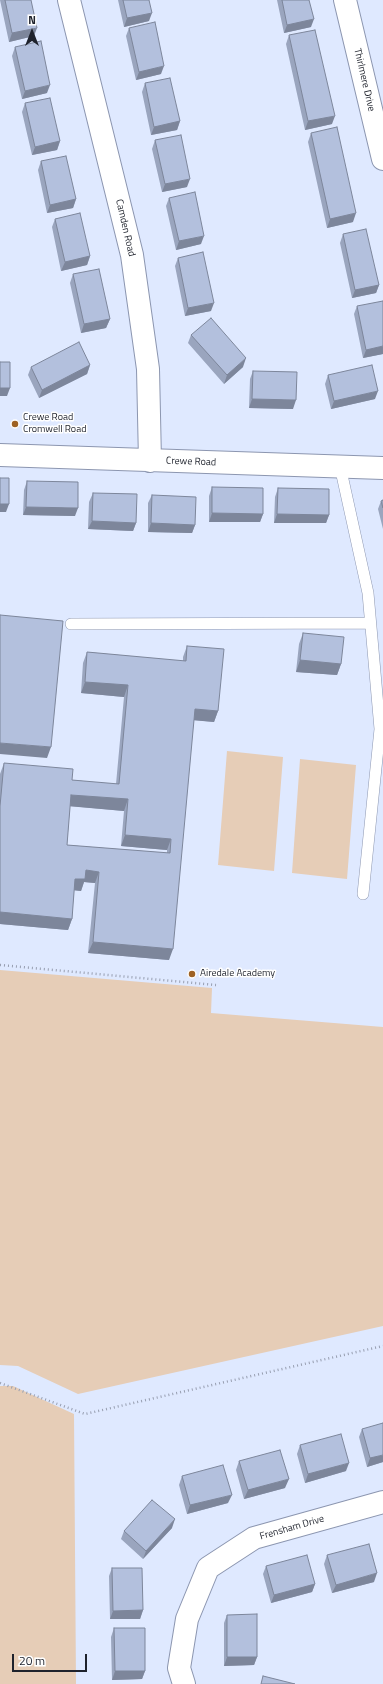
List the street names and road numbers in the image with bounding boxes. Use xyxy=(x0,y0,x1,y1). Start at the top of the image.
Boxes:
street label: Thirlmere Drive xyxy=(351,47,377,113)
street label: Camden Road xyxy=(113,198,137,258)
street label: Crewe Road xyxy=(166,455,216,469)
street label: Frensham Drive xyxy=(258,1513,326,1543)

